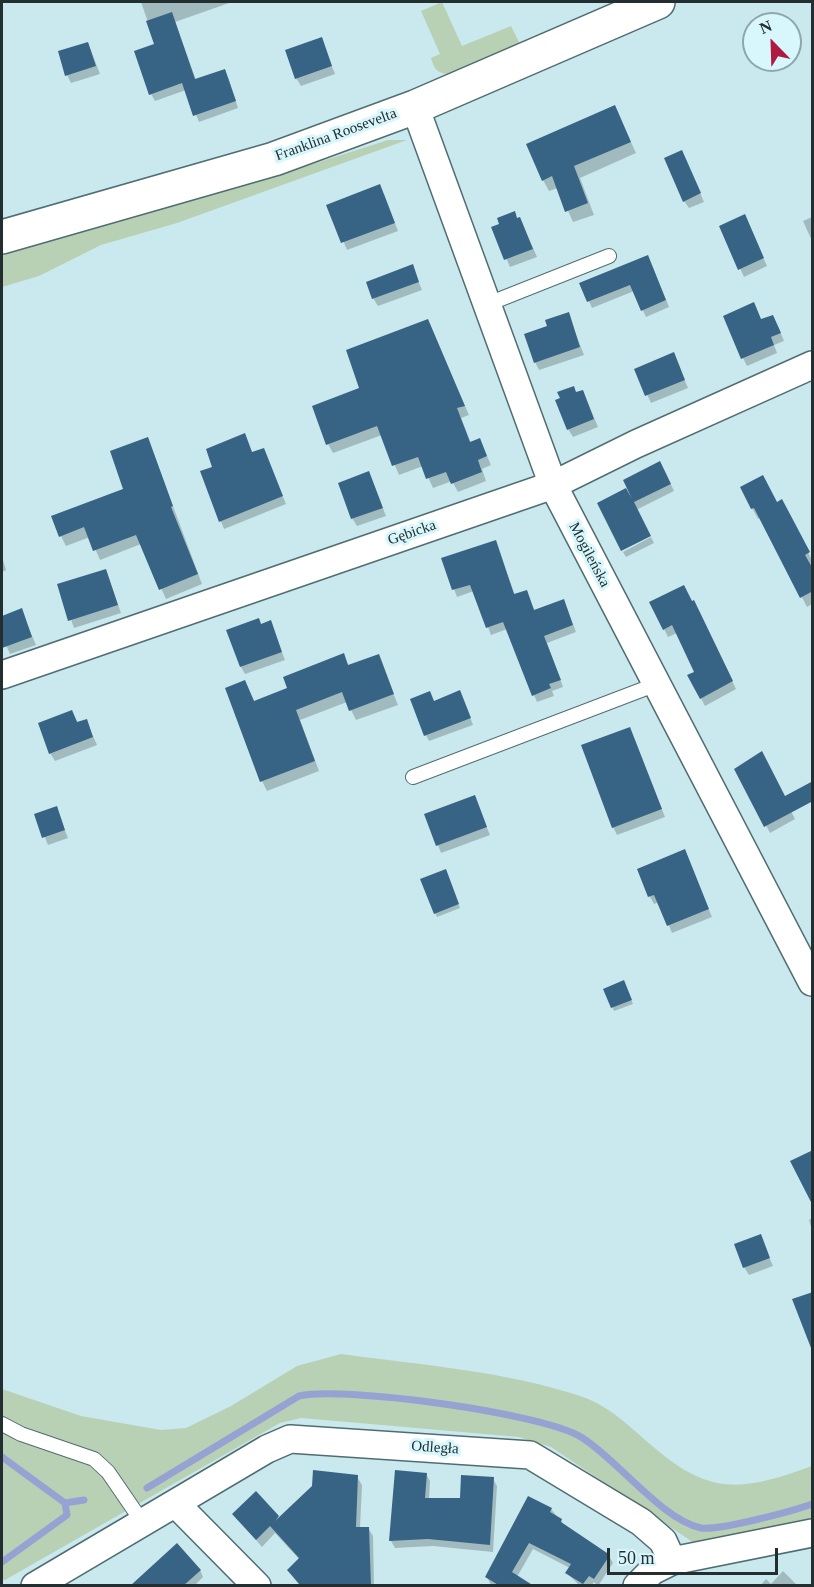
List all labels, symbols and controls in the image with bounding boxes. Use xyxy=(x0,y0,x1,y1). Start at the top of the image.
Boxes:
north arrow xyxy=(742,12,802,72)
text: N xyxy=(757,17,774,37)
street label: Franklina Roosevelta xyxy=(273,105,399,165)
street label: Gębicka xyxy=(385,516,439,550)
street label: Mogileńska xyxy=(564,520,614,590)
street label: Odległa xyxy=(411,1437,459,1459)
scale bar xyxy=(610,1536,781,1574)
text: 50 m xyxy=(618,1548,655,1568)

